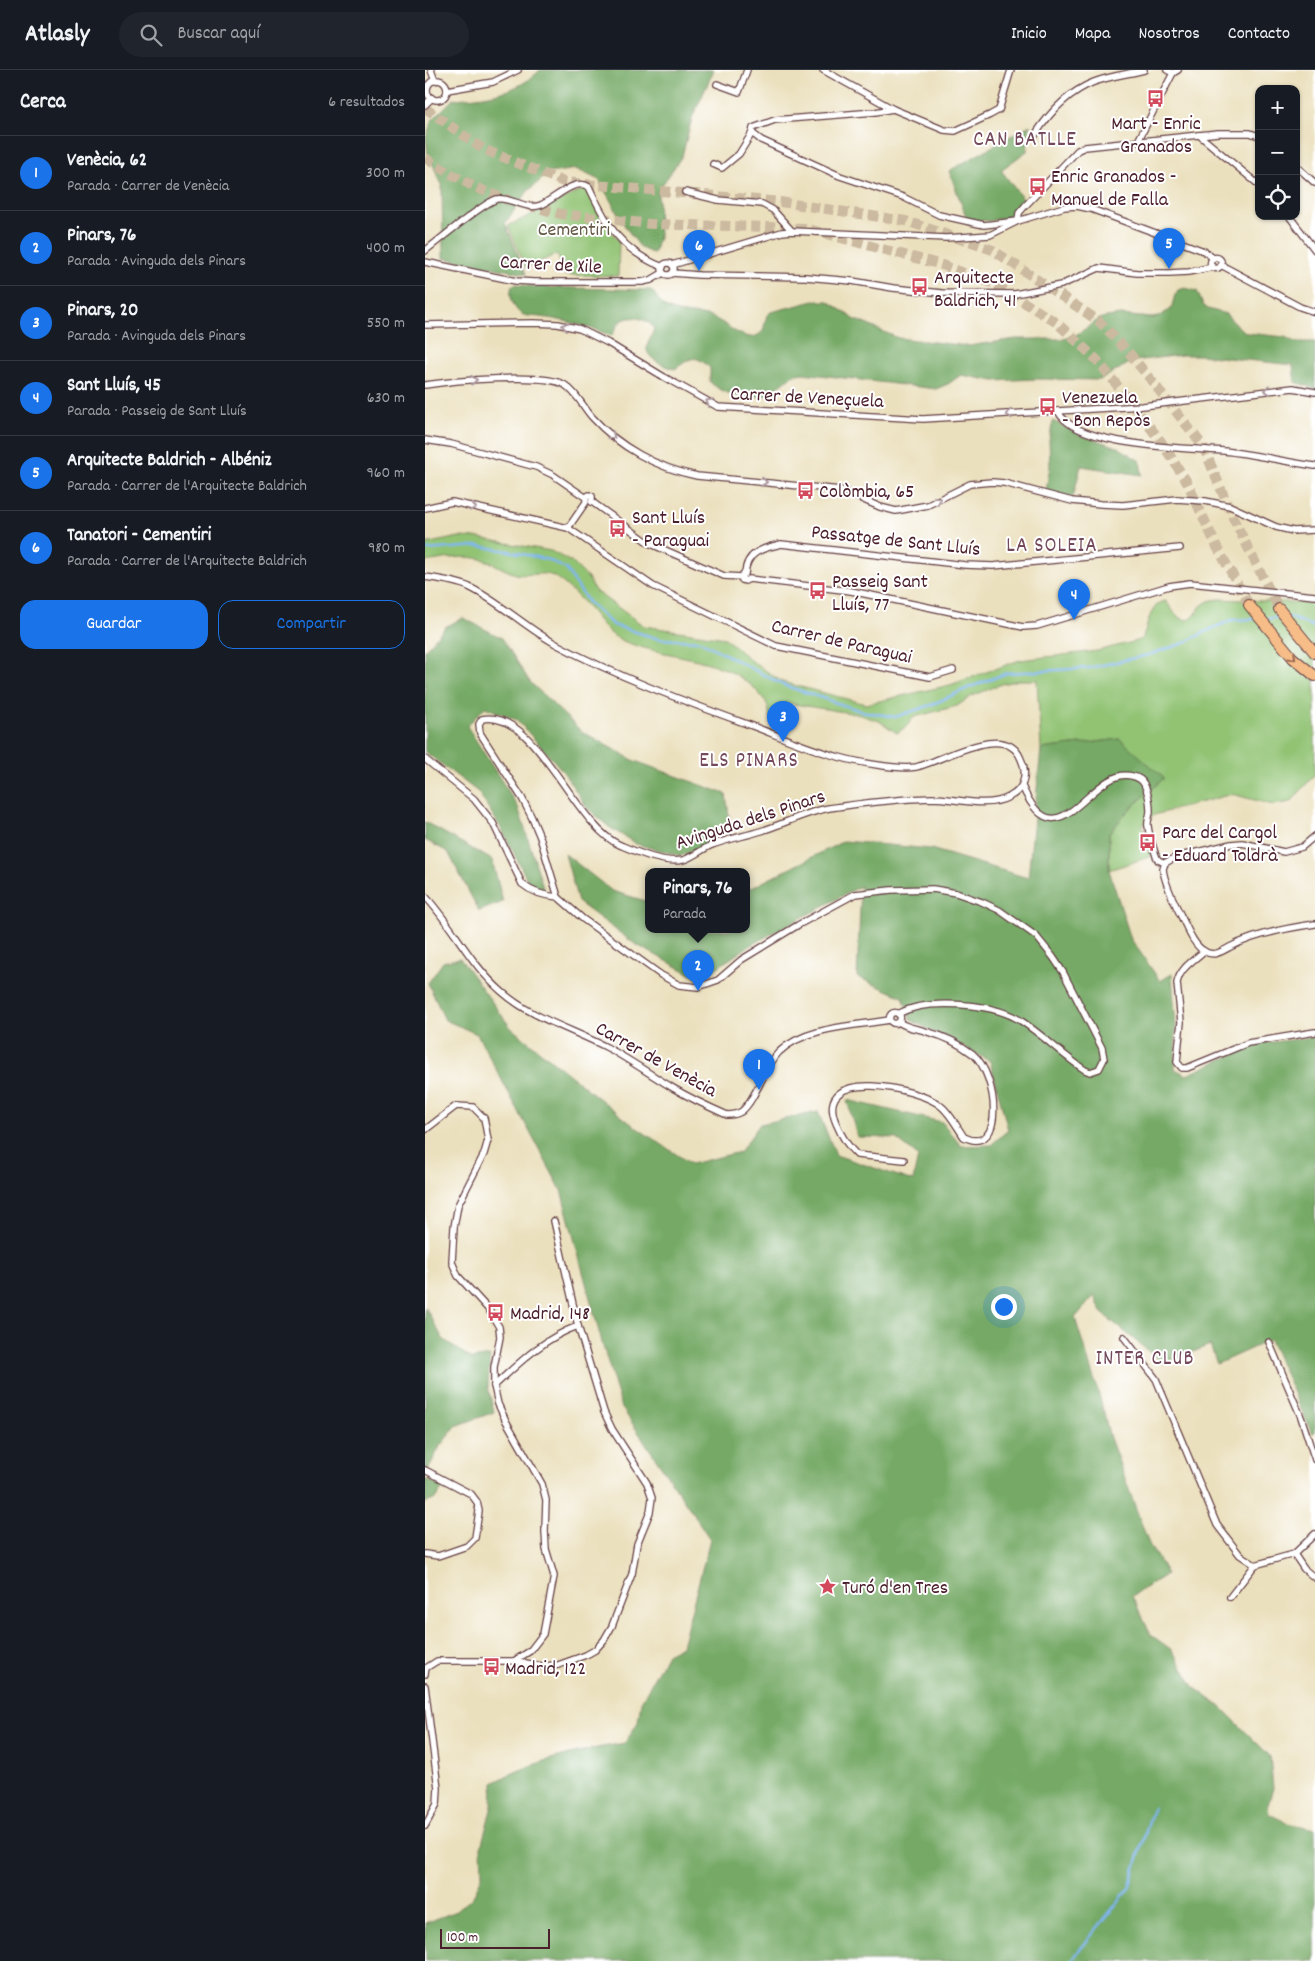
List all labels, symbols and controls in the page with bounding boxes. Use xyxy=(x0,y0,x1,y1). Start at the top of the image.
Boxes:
search box xyxy=(119,12,469,57)
text: Atlasly xyxy=(25,18,89,52)
icon: search xyxy=(137,21,165,49)
text: Buscar aquí xyxy=(177,21,260,48)
text: Inicio xyxy=(1011,22,1047,47)
text: Mapa xyxy=(1075,22,1110,47)
text: Nosotros xyxy=(1138,22,1200,47)
text: Contacto xyxy=(1228,22,1290,47)
map controls xyxy=(1255,85,1300,220)
button: + xyxy=(1255,85,1300,130)
text: Cerca xyxy=(20,88,66,118)
bus stop icon: Mart - Enric Granados xyxy=(1146,88,1166,108)
text: 6 resultados xyxy=(328,91,405,114)
place label: Mart - Enric Granados xyxy=(1111,111,1201,162)
district label: CAN BATLLE xyxy=(973,126,1077,156)
button: − xyxy=(1255,130,1300,175)
text: Venècia, 62 xyxy=(67,148,147,175)
text: 1 xyxy=(34,162,38,185)
text: 300 m xyxy=(366,162,405,185)
place label: Enric Granados - Manuel de Falla xyxy=(1051,164,1177,215)
text: Parada · Carrer de Venècia xyxy=(67,175,229,198)
button: locate xyxy=(1255,175,1300,220)
bus stop icon: Enric Granados - Manuel de Falla xyxy=(1027,177,1047,197)
park label: Cementiri xyxy=(538,217,611,245)
text: Pinars, 76 xyxy=(67,223,136,250)
pin: 5 xyxy=(1153,228,1185,269)
pin: 6 xyxy=(683,230,715,271)
text: 2 xyxy=(33,237,40,260)
text: 400 m xyxy=(366,237,405,260)
street label: Carrer de Xile xyxy=(499,249,603,283)
text: Parada · Avinguda dels Pinars xyxy=(67,250,246,273)
place label: Arquitecte Baldrich, 41 xyxy=(934,265,1016,316)
bus stop icon: Arquitecte Baldrich, 41 xyxy=(910,277,930,297)
text: Pinars, 20 xyxy=(67,298,138,325)
text: 3 xyxy=(32,312,40,335)
text: 550 m xyxy=(367,312,405,335)
one-way arrow xyxy=(561,321,570,332)
text: Parada · Avinguda dels Pinars xyxy=(67,325,246,348)
text: Sant Lluís, 45 xyxy=(67,373,161,400)
one-way arrow xyxy=(470,375,478,386)
street label: Carrer de Veneçuela xyxy=(729,381,885,417)
one-way arrow xyxy=(1263,384,1271,395)
place label: Venezuela - Bon Repòs xyxy=(1062,385,1151,436)
text: 4 xyxy=(33,387,39,410)
text: 630 m xyxy=(367,387,405,410)
bus stop icon: Venezuela - Bon Repòs xyxy=(1038,397,1058,417)
one-way arrow xyxy=(705,398,714,408)
text: Parada · Passeig de Sant Lluís xyxy=(67,400,247,423)
one-way arrow xyxy=(1005,408,1013,419)
one-way arrow xyxy=(606,431,615,439)
text: Arquitecte Baldrich - Albéniz xyxy=(67,448,271,475)
text: 5 xyxy=(32,462,40,485)
text: 960 m xyxy=(366,462,405,485)
text: Parada · Carrer de l'Arquitecte Baldrich xyxy=(67,475,307,498)
one-way arrow xyxy=(761,477,769,488)
place label: Colòmbia, 65 xyxy=(819,479,914,507)
bus stop icon: Colòmbia, 65 xyxy=(795,480,815,500)
one-way arrow xyxy=(933,496,942,506)
one-way arrow xyxy=(468,501,477,512)
place label: Sant Lluís - Paraguai xyxy=(632,505,709,556)
bus stop icon: Sant Lluís - Paraguai xyxy=(608,518,628,538)
street label: Passatge de Sant Lluís xyxy=(810,519,982,565)
text: Tanatori - Cementiri xyxy=(67,523,211,550)
district label: LA SOLEIA xyxy=(1006,532,1098,562)
text: 6 xyxy=(32,537,40,560)
text: 980 m xyxy=(368,537,405,560)
text: Parada · Carrer de l'Arquitecte Baldrich xyxy=(67,550,307,573)
place label: Passeig Sant Lluís, 77 xyxy=(832,569,928,620)
pin: 4 xyxy=(1058,579,1090,620)
bus stop icon: Passeig Sant Lluís, 77 xyxy=(808,581,828,601)
button: Guardar xyxy=(20,600,208,649)
button: Compartir xyxy=(218,600,405,649)
street label: Carrer de Paraguai xyxy=(768,613,915,673)
one-way arrow xyxy=(1287,651,1296,660)
pin: 3 xyxy=(767,701,799,742)
district label: ELS PINARS xyxy=(699,747,799,777)
street label: Avinguda dels Pinars xyxy=(672,783,829,858)
place label: Parc del Cargol - Eduard Toldrà xyxy=(1162,820,1278,871)
bus stop icon: Parc del Cargol - Eduard Toldrà xyxy=(1138,833,1158,853)
popup xyxy=(645,868,750,933)
text: Pinars, 76 xyxy=(663,876,732,903)
text: Parada xyxy=(663,903,706,926)
pin: 2 xyxy=(682,950,714,991)
street label: Carrer de Venècia xyxy=(590,1016,722,1106)
pin: 1 xyxy=(743,1049,775,1090)
your location xyxy=(991,1294,1017,1320)
place label: Madrid, 148 xyxy=(510,1301,590,1329)
bus stop icon: Madrid, 148 xyxy=(486,1302,506,1322)
district label: INTER CLUB xyxy=(1096,1345,1194,1375)
place label: Turó d'en Tres xyxy=(842,1575,948,1603)
place icon: Turó d'en Tres xyxy=(818,1576,838,1596)
place label: Madrid, 122 xyxy=(505,1656,586,1684)
bus stop icon: Madrid, 122 xyxy=(481,1657,501,1677)
scale bar xyxy=(440,1926,550,1949)
text: 100 m xyxy=(447,1928,478,1948)

